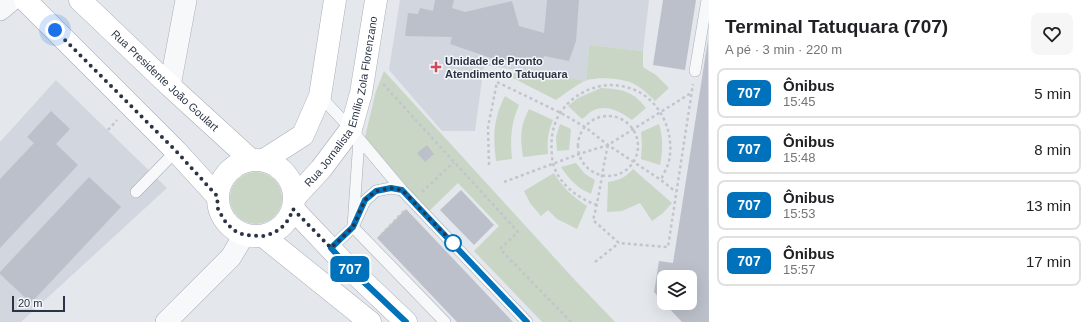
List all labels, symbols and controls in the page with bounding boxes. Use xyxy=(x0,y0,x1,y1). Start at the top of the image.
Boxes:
button: heart xyxy=(1031,13,1073,55)
street label: Rua Jornalista Emílio Zola Florenzano xyxy=(302,15,379,189)
text: Terminal Tatuquara (707) xyxy=(725,16,948,37)
your location xyxy=(45,20,65,40)
street label: Rua Presidente João Goulart xyxy=(109,27,221,133)
text: A pé · 3 min · 220 m xyxy=(725,42,842,57)
place label: Unidade de Pronto Atendimento Tatuquara xyxy=(445,55,569,80)
marker: Unidade de Pronto Atendimento Tatuquara xyxy=(430,61,442,73)
text: Ônibus xyxy=(783,77,835,94)
text: 707 xyxy=(737,85,761,101)
text: 5 min xyxy=(1034,85,1071,102)
text: 15:45 xyxy=(783,94,816,109)
text: Ônibus xyxy=(783,133,835,150)
text: 707 xyxy=(737,141,761,157)
text: 8 min xyxy=(1034,141,1071,158)
text: 15:48 xyxy=(783,150,816,165)
text: Ônibus xyxy=(783,189,835,206)
text: 707 xyxy=(737,197,761,213)
text: 13 min xyxy=(1026,197,1071,214)
text: 15:53 xyxy=(783,206,816,221)
unlabelled marker xyxy=(444,234,462,252)
text: Ônibus xyxy=(783,245,835,262)
text: 707 xyxy=(737,253,761,269)
text: 17 min xyxy=(1026,253,1071,270)
line badge: 707 xyxy=(327,256,373,282)
text: 707 xyxy=(338,261,362,277)
text: 15:57 xyxy=(783,262,816,277)
map controls xyxy=(657,270,697,310)
button: layers xyxy=(657,270,697,310)
scale bar xyxy=(12,294,65,313)
text: 20 m xyxy=(18,297,42,309)

